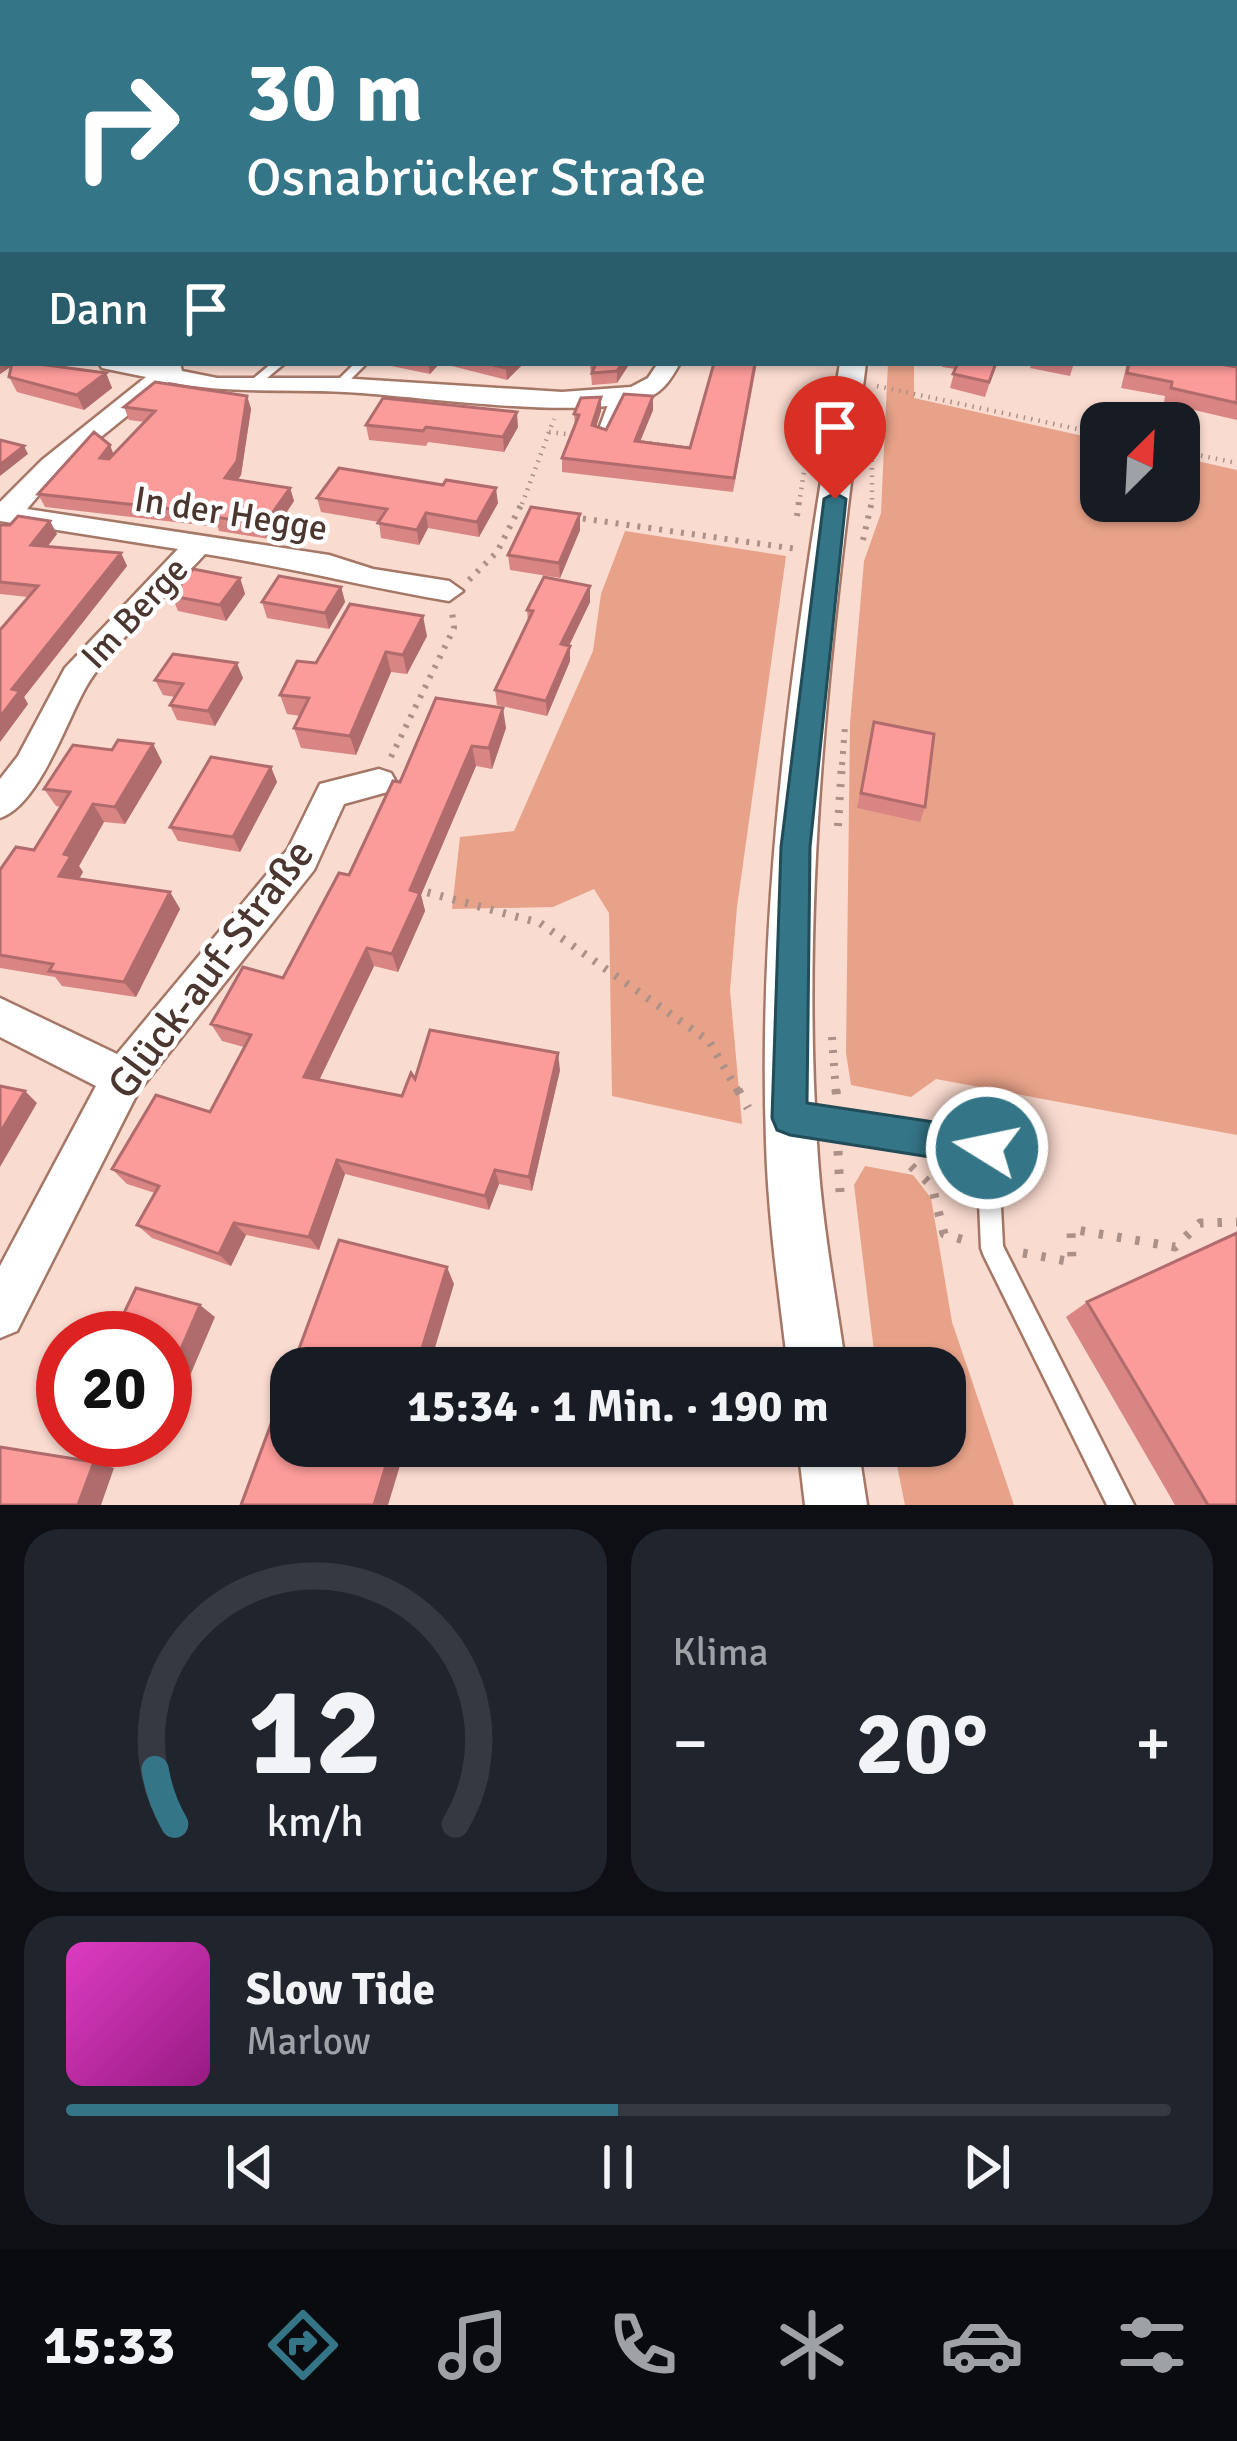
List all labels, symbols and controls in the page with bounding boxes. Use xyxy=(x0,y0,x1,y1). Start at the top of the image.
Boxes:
text: 30 m xyxy=(246,41,423,145)
icon: right xyxy=(48,48,204,204)
text: Osnabrücker Straße xyxy=(246,144,707,211)
icon: arrive xyxy=(173,276,239,342)
text: Dann xyxy=(48,282,149,337)
pin xyxy=(784,376,886,499)
icon: arrive xyxy=(802,394,868,460)
north arrow xyxy=(1080,402,1200,522)
map controls xyxy=(1080,402,1200,522)
street label: In der Hegge xyxy=(131,477,331,551)
street label: Im Berge xyxy=(72,548,198,678)
street label: Glück-auf-Straße xyxy=(97,829,325,1109)
position arrow xyxy=(924,1085,1050,1211)
speed limit sign: 20 xyxy=(36,1311,192,1467)
text: 15:34 · 1 Min. · 190 m xyxy=(407,1379,829,1434)
text: Klima xyxy=(673,1628,768,1676)
text: 12 xyxy=(248,1656,383,1809)
text: 20° xyxy=(855,1688,988,1799)
text: − xyxy=(673,1703,708,1784)
text: + xyxy=(1135,1703,1171,1784)
text: km/h xyxy=(267,1795,364,1848)
text: Slow Tide xyxy=(246,1962,435,2017)
text: Marlow xyxy=(246,2017,371,2065)
icon: previous xyxy=(217,2134,283,2200)
icon: pause xyxy=(585,2134,651,2200)
icon: next xyxy=(954,2134,1020,2200)
icon: directions xyxy=(261,2303,345,2387)
icon: music xyxy=(431,2303,515,2387)
icon: phone xyxy=(601,2303,685,2387)
icon: climate xyxy=(770,2303,854,2387)
icon: car xyxy=(940,2303,1024,2387)
icon: filters xyxy=(1110,2303,1194,2387)
text: 15:33 xyxy=(43,2312,175,2379)

